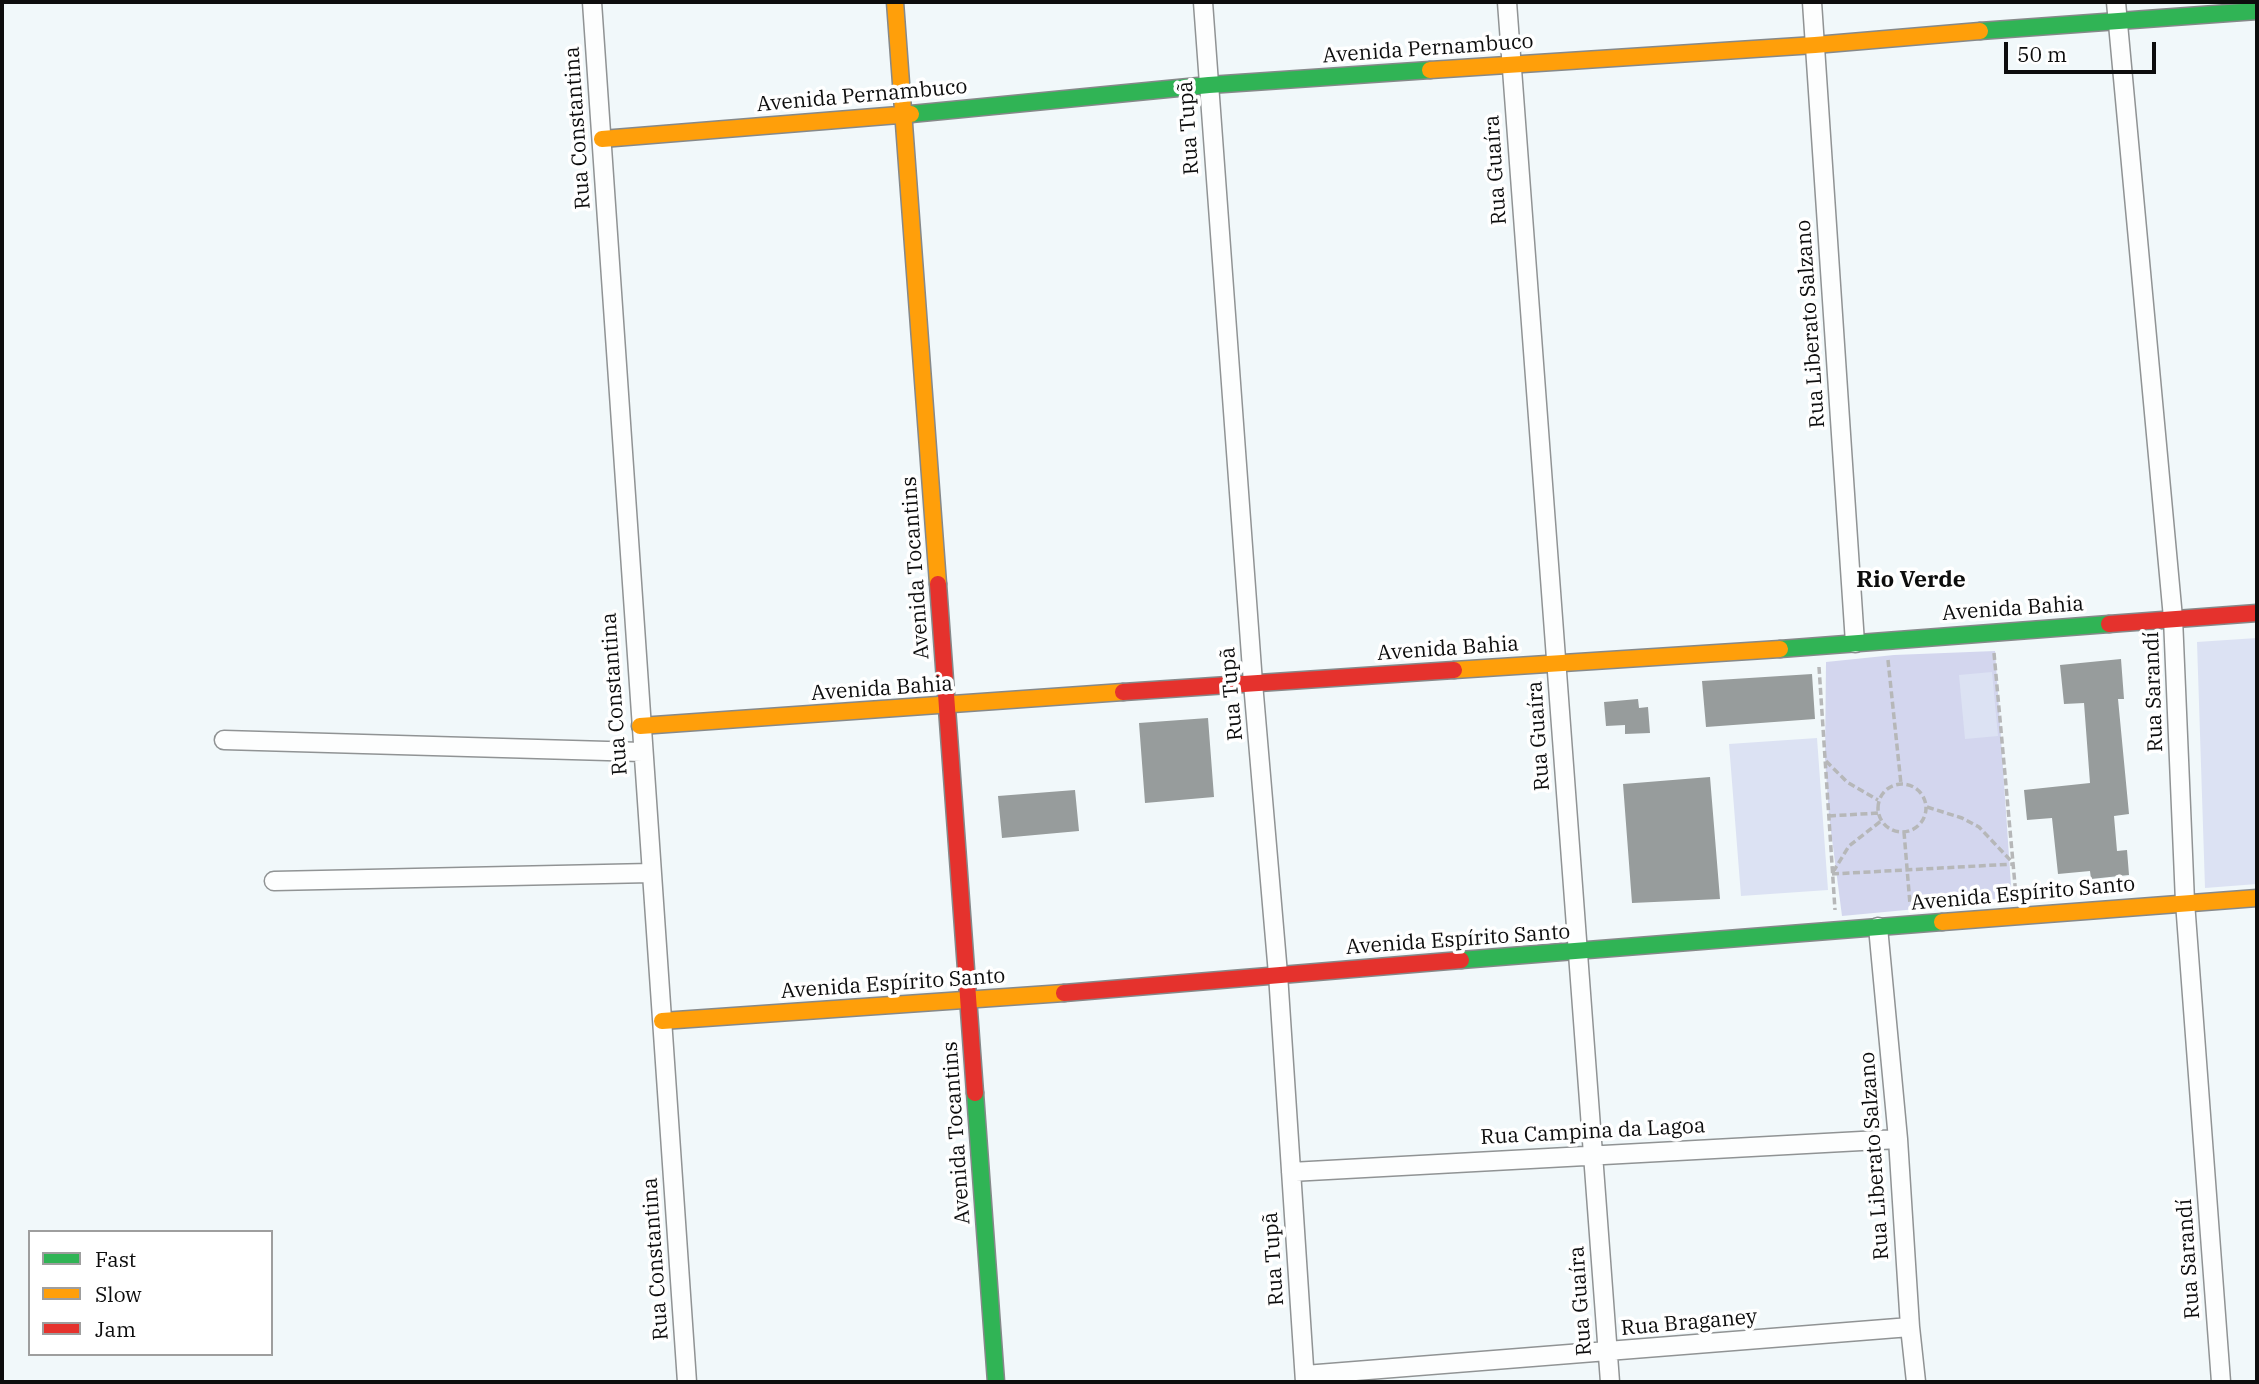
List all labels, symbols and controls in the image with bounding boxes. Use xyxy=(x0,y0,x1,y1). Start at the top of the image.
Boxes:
scale bar xyxy=(2007,28,2159,72)
street label: Avenida Pernambuco xyxy=(1322,29,1534,69)
text: 50 m xyxy=(2017,40,2067,68)
street label: Rua Constantina xyxy=(560,46,596,210)
street label: Avenida Pernambuco xyxy=(756,74,968,118)
street label: Rua Tupã xyxy=(1173,80,1205,176)
street label: Rua Guaíra xyxy=(1480,114,1512,226)
street label: Rua Liberato Salzano xyxy=(1791,219,1831,429)
street label: Avenida Tocantins xyxy=(897,476,935,660)
district label: Rio Verde xyxy=(1856,566,1966,594)
street label: Avenida Bahia xyxy=(1941,591,2085,627)
street label: Rua Constantina xyxy=(597,612,633,776)
street label: Avenida Bahia xyxy=(1376,631,1520,667)
street label: Rua Sarandí xyxy=(2139,631,2169,753)
street label: Rua Tupã xyxy=(1215,646,1249,742)
street label: Avenida Bahia xyxy=(810,671,954,707)
street label: Rua Guaíra xyxy=(1523,680,1555,792)
street label: Avenida Espírito Santo xyxy=(1910,872,2136,916)
street label: Avenida Espírito Santo xyxy=(1345,920,1571,960)
street label: Avenida Espírito Santo xyxy=(780,964,1006,1004)
street label: Avenida Tocantins xyxy=(938,1041,976,1225)
street label: Rua Liberato Salzano xyxy=(1855,1051,1895,1261)
street label: Rua Campina da Lagoa xyxy=(1480,1114,1706,1150)
street label: Rua Constantina xyxy=(638,1177,674,1341)
street label: Rua Sarandí xyxy=(2172,1198,2206,1320)
street label: Rua Tupã xyxy=(1258,1211,1290,1307)
legend xyxy=(28,1230,273,1356)
text: Fast xyxy=(95,1245,136,1273)
street label: Rua Guaíra xyxy=(1565,1245,1597,1357)
text: Slow xyxy=(95,1280,142,1308)
street label: Rua Braganey xyxy=(1620,1304,1758,1342)
text: Jam xyxy=(95,1315,136,1343)

